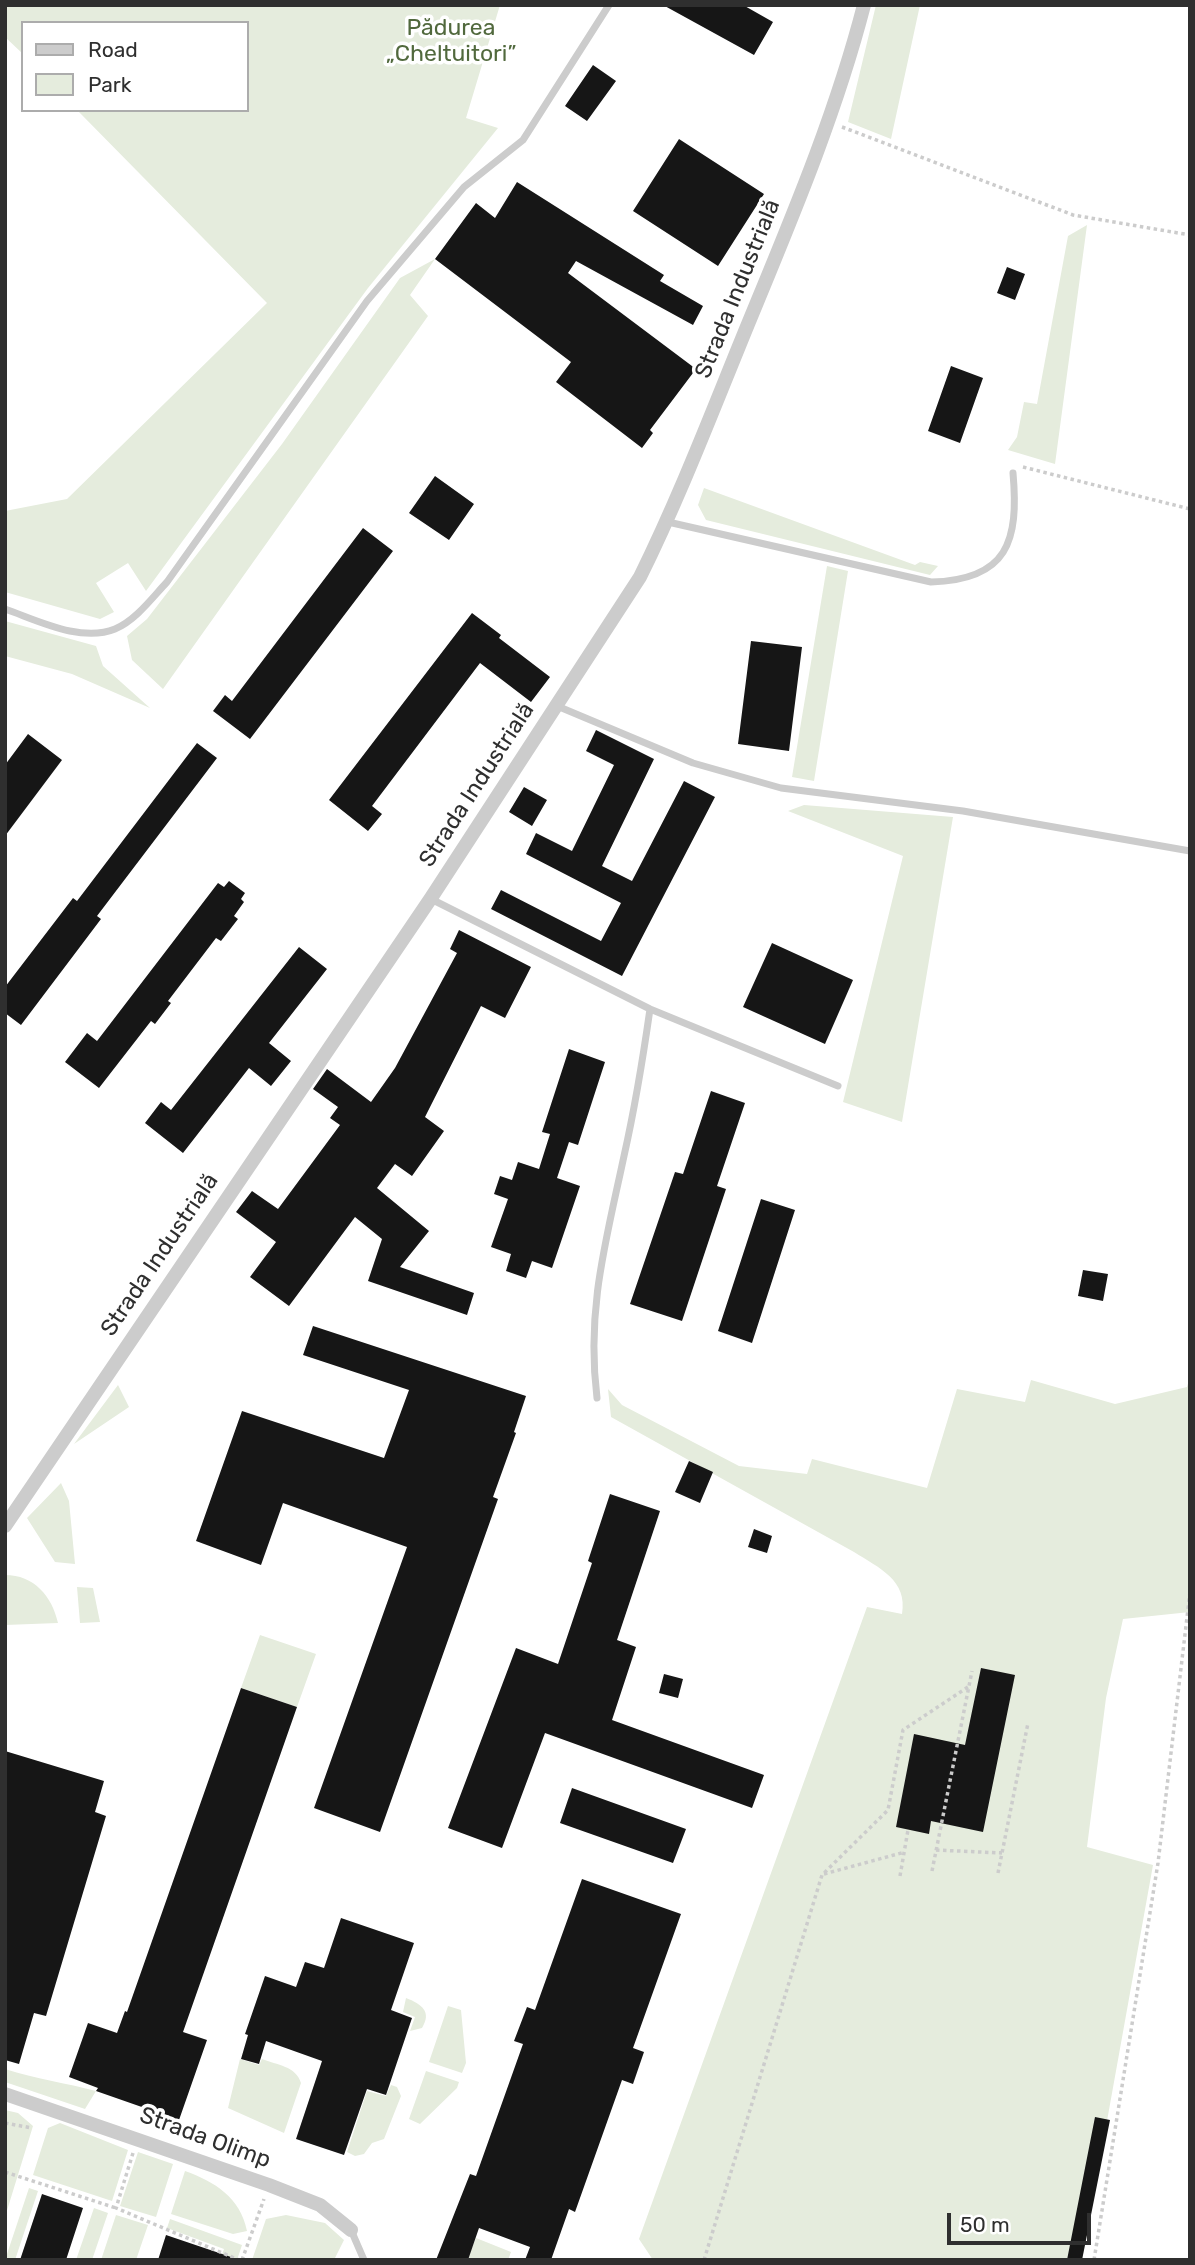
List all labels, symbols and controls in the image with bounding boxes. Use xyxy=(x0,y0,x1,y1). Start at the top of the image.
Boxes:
park label: Pădurea „Cheltuitori” xyxy=(386,14,516,68)
legend xyxy=(21,21,248,112)
text: Road xyxy=(88,37,138,62)
text: Park xyxy=(88,72,132,97)
street label: Strada Industrială xyxy=(690,196,786,382)
street label: Strada Industrială xyxy=(414,698,540,872)
street label: Strada Industrială xyxy=(95,1168,225,1342)
street label: Strada Olimp xyxy=(136,2102,274,2174)
scale bar xyxy=(950,2198,1094,2242)
text: 50 m xyxy=(960,2212,1010,2237)

